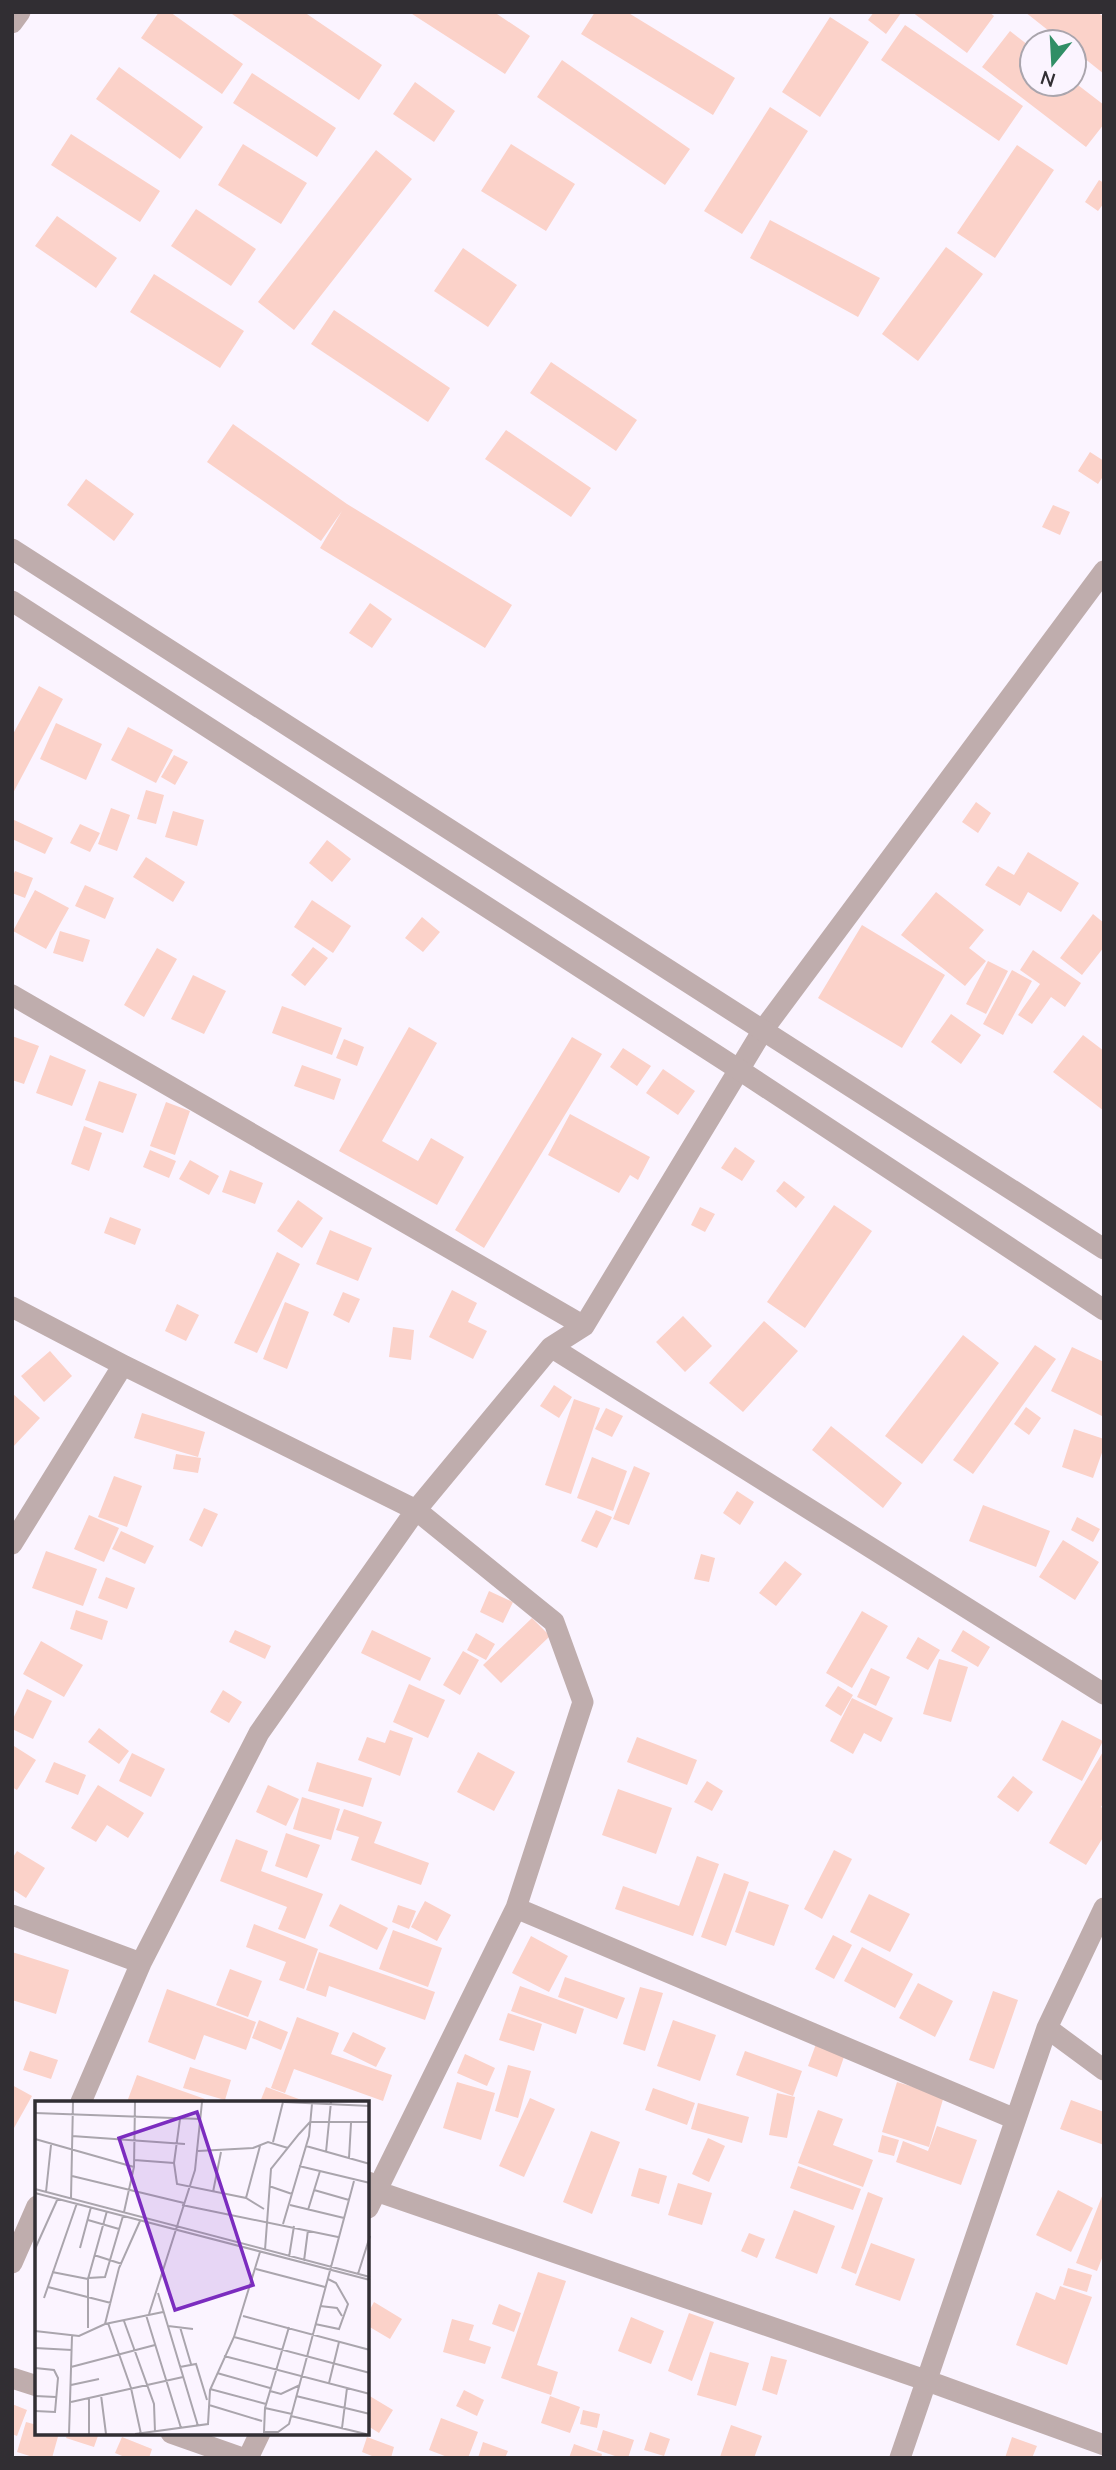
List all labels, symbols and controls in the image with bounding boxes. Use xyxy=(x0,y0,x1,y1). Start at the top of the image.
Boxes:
north arrow xyxy=(1018,28,1088,98)
text: N xyxy=(1037,64,1059,93)
inset map xyxy=(35,2101,369,2435)

